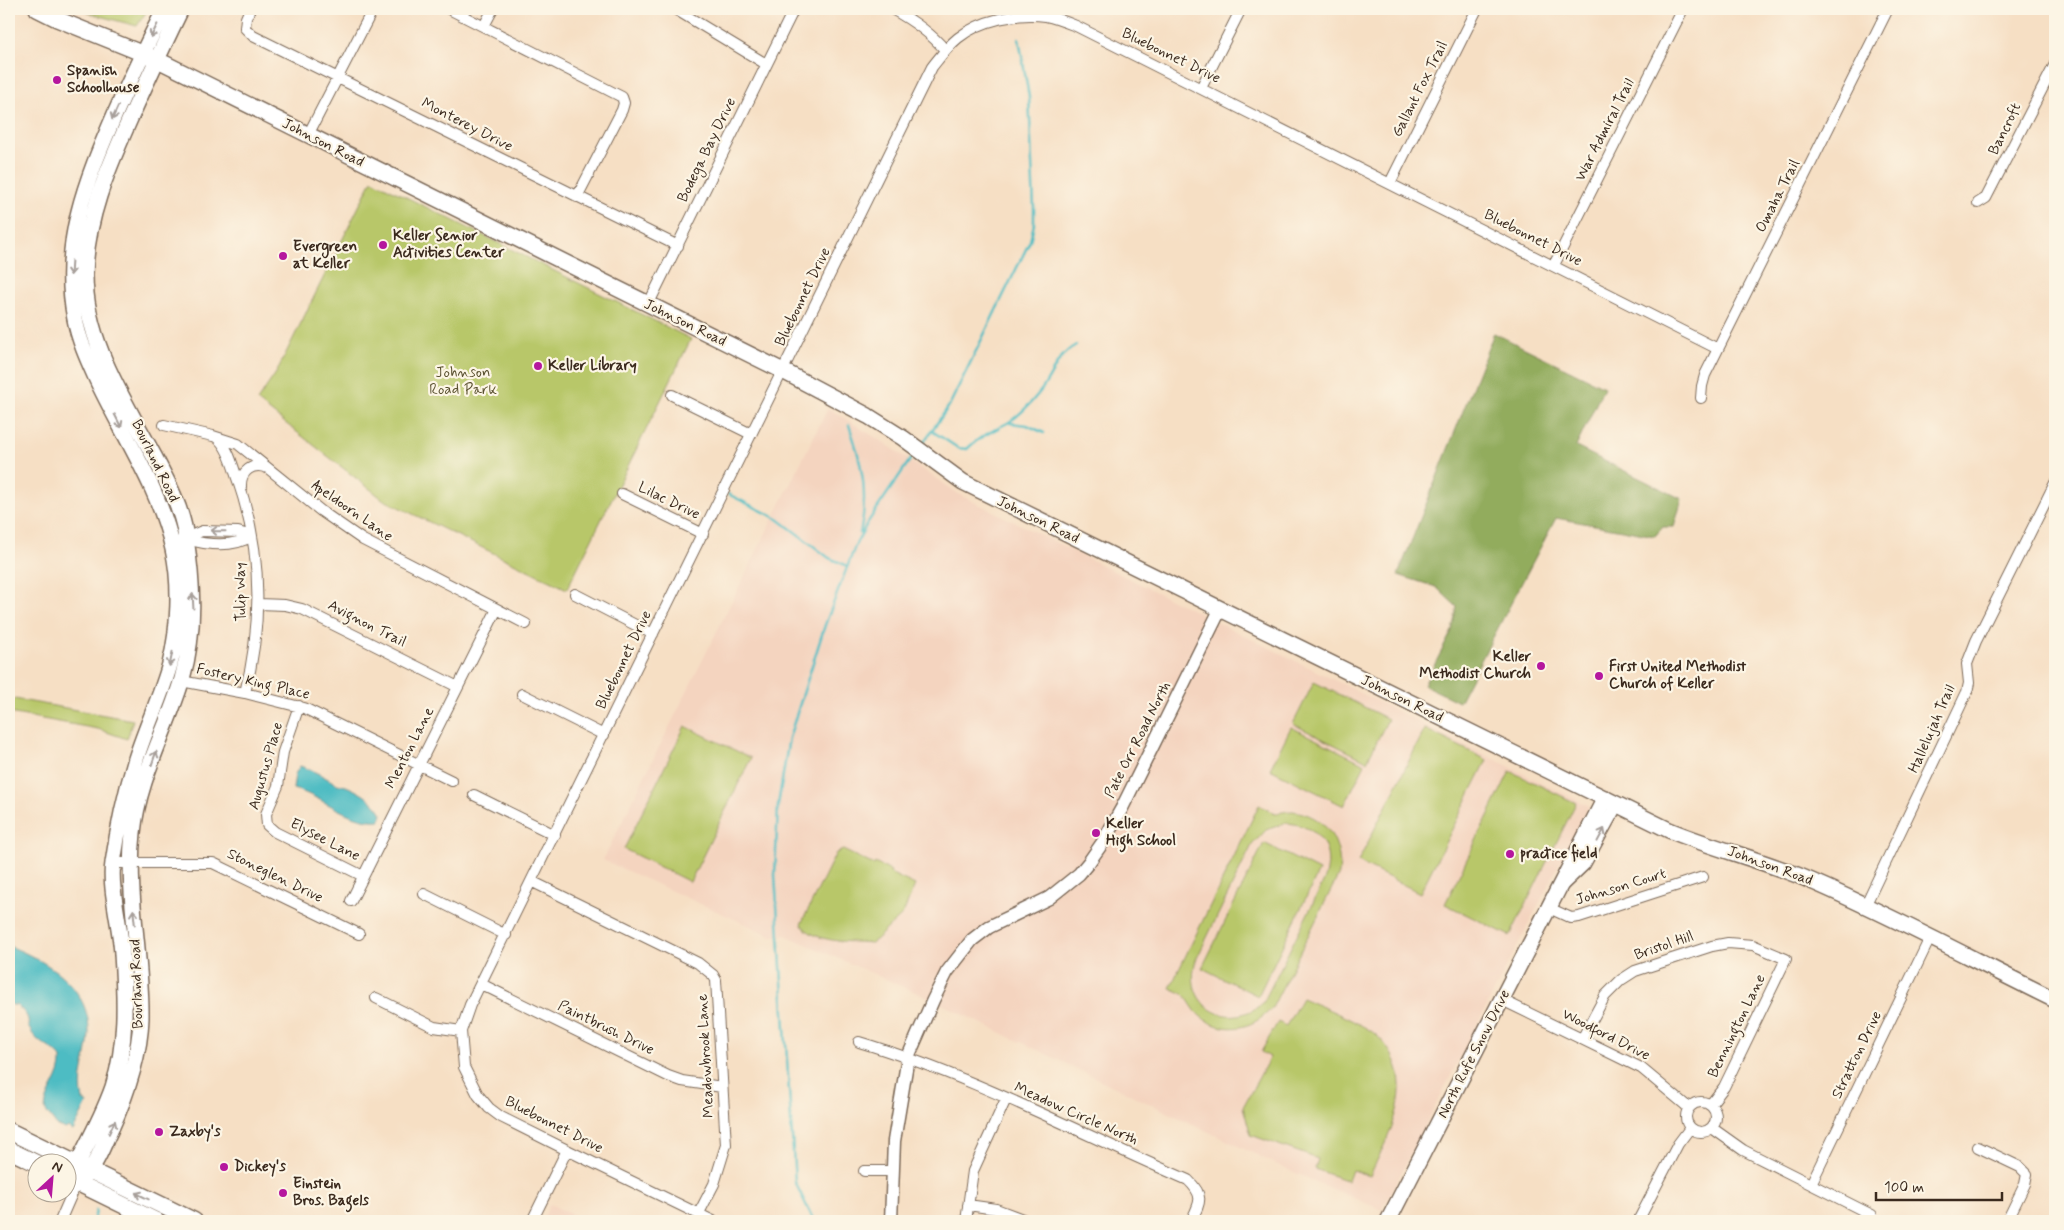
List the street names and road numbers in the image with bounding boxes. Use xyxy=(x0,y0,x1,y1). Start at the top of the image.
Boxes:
street label: Bluebonnet Drive xyxy=(1118,23,1224,89)
street label: Gallant Fox Trail xyxy=(1387,38,1453,140)
street label: War Admiral Trail xyxy=(1571,75,1639,185)
street label: Monterey Drive xyxy=(418,93,516,157)
street label: Bodega Bay Drive xyxy=(673,94,742,206)
street label: Bancroft xyxy=(1984,99,2026,158)
street label: Johnson Road xyxy=(279,114,368,172)
street label: Omaha Trail xyxy=(1751,156,1805,236)
street label: Bluebonnet Drive xyxy=(1481,205,1586,271)
street label: Bluebonnet Drive xyxy=(770,244,836,350)
street label: Johnson Road xyxy=(640,294,730,352)
street label: Bourland Road xyxy=(126,416,184,506)
street label: Apeldoorn Lane xyxy=(307,475,397,547)
street label: Lilac Drive xyxy=(635,477,704,525)
street label: Johnson Road xyxy=(993,491,1083,549)
street label: Tulip Way xyxy=(230,562,252,622)
street label: Avignon Trail xyxy=(324,596,410,653)
street label: Bluebonnet Drive xyxy=(591,607,657,713)
street label: Fostery King Place xyxy=(194,659,312,706)
street label: Johnson Road xyxy=(1357,670,1447,728)
street label: Pate Orr Road North xyxy=(1100,678,1176,802)
street label: Hallelujah Trail xyxy=(1904,682,1960,776)
street label: Menton Lane xyxy=(381,704,439,792)
street label: Augustus Place xyxy=(244,720,288,812)
street label: Elysee Lane xyxy=(287,814,364,866)
street label: Johnson Road xyxy=(1725,841,1816,891)
street label: Stoneglen Drive xyxy=(224,844,327,908)
street label: Johnson Court xyxy=(1573,864,1669,910)
street label: Bristol Hill xyxy=(1632,927,1696,965)
street label: Bourland Road xyxy=(125,939,149,1029)
street label: Bennington Lane xyxy=(1703,971,1772,1082)
street label: North Rufe Snow Drive xyxy=(1433,986,1515,1122)
street label: Meadowbrook Lane xyxy=(693,993,719,1119)
street label: Paintbrush Drive xyxy=(554,996,658,1060)
street label: Woodford Drive xyxy=(1558,1004,1654,1068)
street label: Stratton Drive xyxy=(1827,1008,1887,1102)
street label: Meadow Circle North xyxy=(1011,1078,1141,1150)
street label: Bluebonnet Drive xyxy=(502,1092,607,1158)

